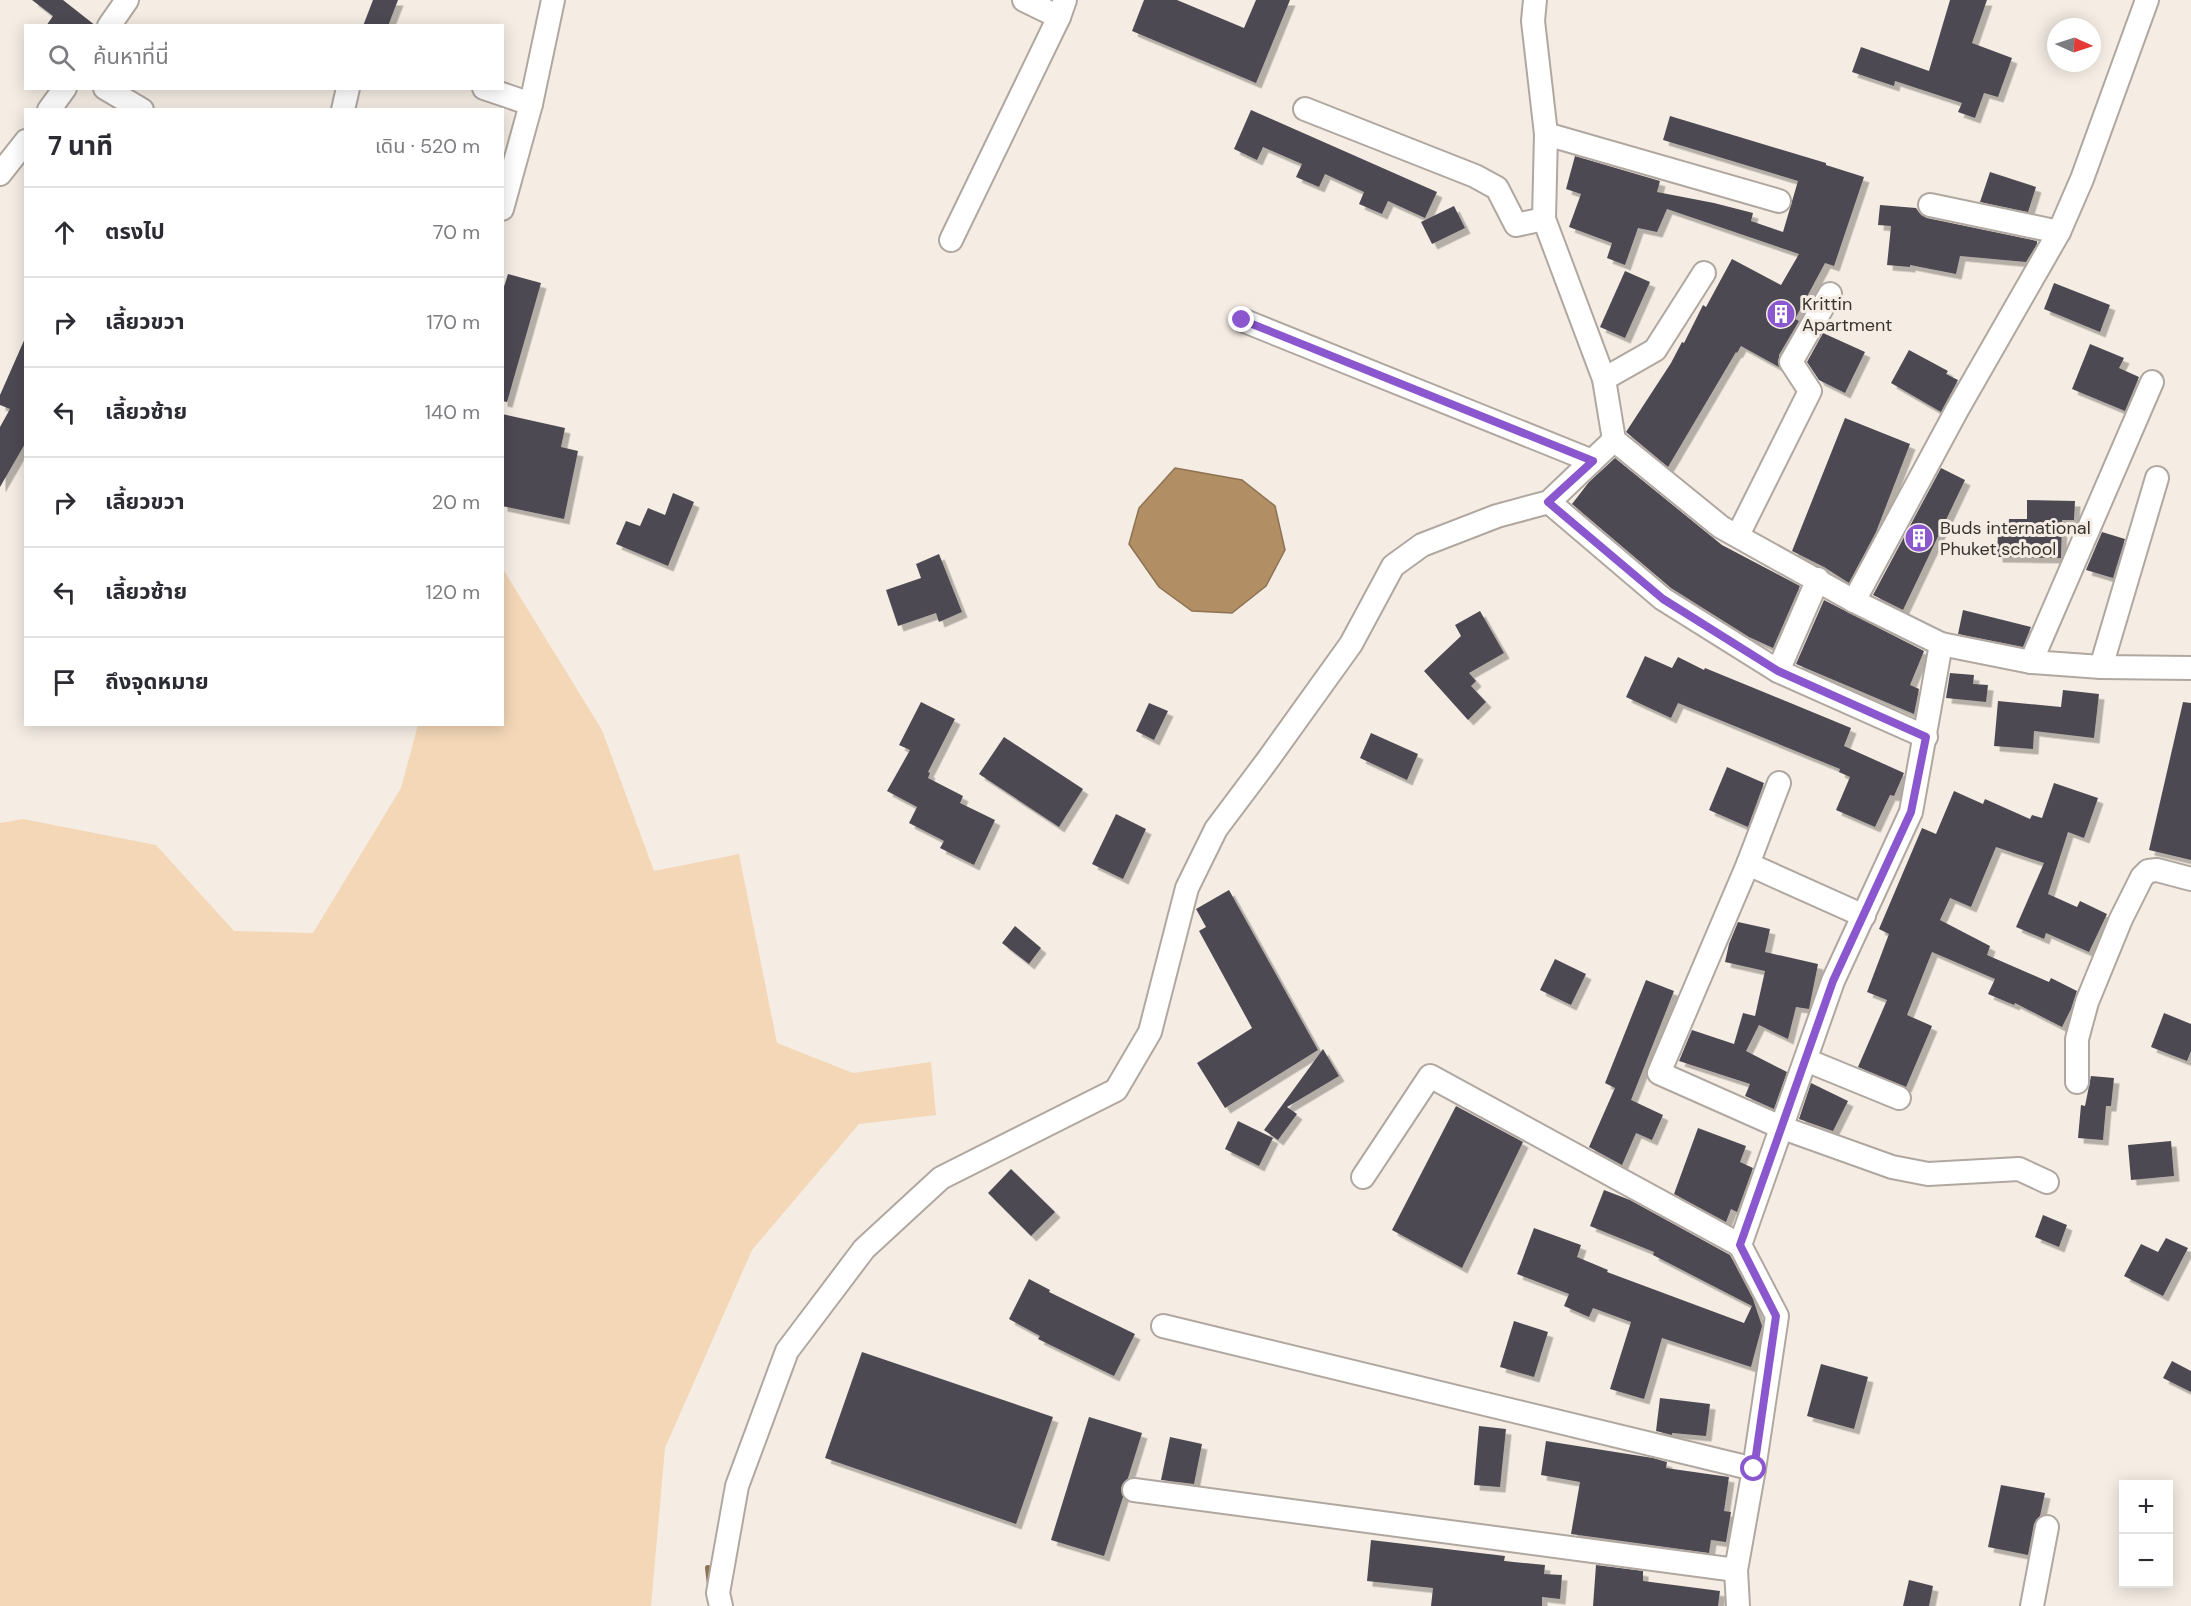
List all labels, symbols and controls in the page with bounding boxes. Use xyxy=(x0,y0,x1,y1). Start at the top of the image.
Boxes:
north arrow xyxy=(2047,18,2101,72)
search box xyxy=(24,24,504,90)
icon: search xyxy=(45,41,78,74)
text: ค้นหาที่นี่ xyxy=(93,42,169,71)
text: 7 นาที xyxy=(48,129,113,163)
text: เดิน · 520 m xyxy=(375,133,480,159)
icon: ahead xyxy=(48,216,81,249)
text: ตรงไป xyxy=(105,217,165,246)
text: 70 m xyxy=(433,219,480,245)
place label: Krittin Apartment xyxy=(1802,292,1892,337)
building icon: Krittin Apartment xyxy=(1765,298,1797,330)
icon: right xyxy=(48,306,81,339)
route end xyxy=(1228,306,1254,332)
text: เลี้ยวขวา xyxy=(105,307,185,336)
text: 170 m xyxy=(427,309,480,335)
icon: left xyxy=(48,396,81,429)
text: เลี้ยวซ้าย xyxy=(105,397,187,426)
text: 140 m xyxy=(425,399,480,425)
icon: right xyxy=(48,486,81,519)
text: เลี้ยวขวา xyxy=(105,487,185,516)
text: 20 m xyxy=(432,489,480,515)
place label: Buds international Phuket school xyxy=(1940,516,2091,561)
building icon: Buds international Phuket school xyxy=(1903,522,1935,554)
icon: left xyxy=(48,576,81,609)
text: เลี้ยวซ้าย xyxy=(105,577,187,606)
text: 120 m xyxy=(426,579,480,605)
icon: arrive xyxy=(48,666,81,699)
text: ถึงจุดหมาย xyxy=(105,667,209,696)
route start xyxy=(1740,1455,1766,1481)
map controls xyxy=(2119,1480,2173,1588)
button: + xyxy=(2119,1480,2173,1534)
button: − xyxy=(2119,1534,2173,1588)

